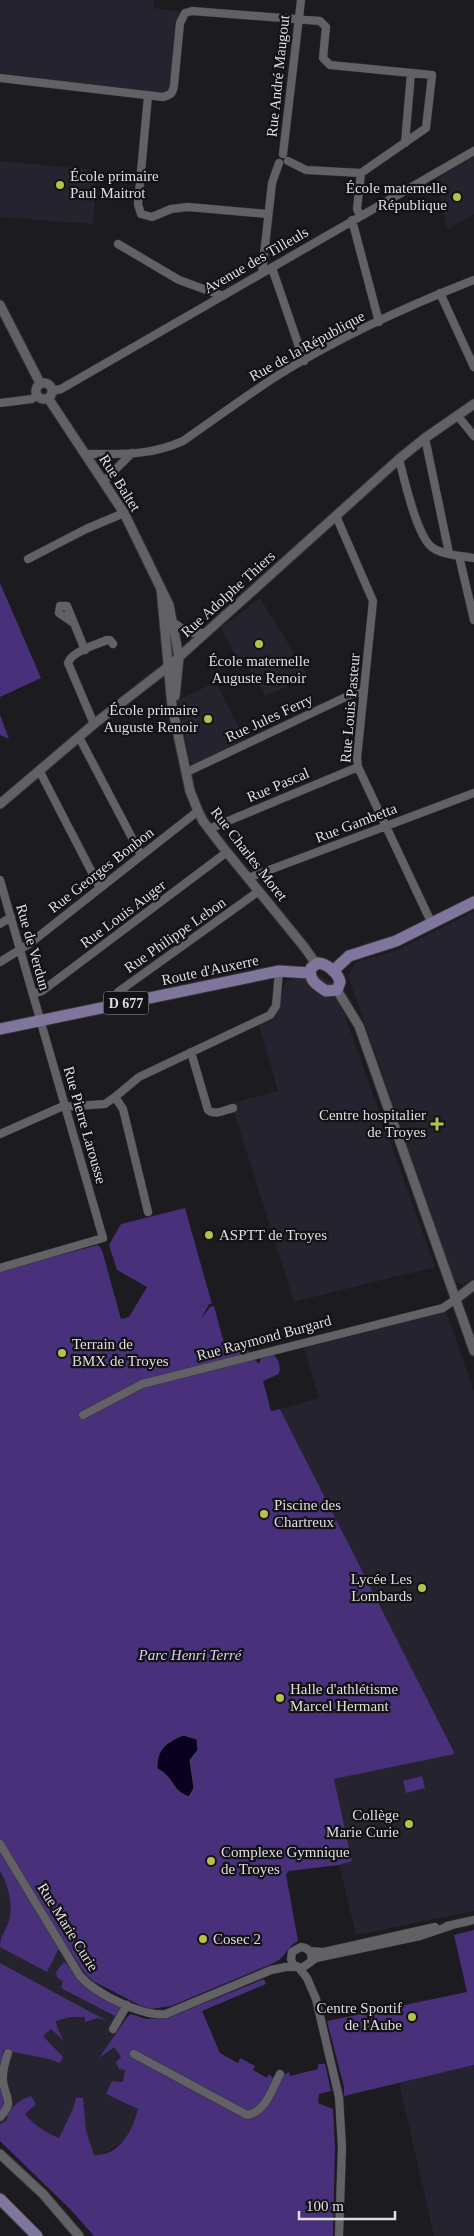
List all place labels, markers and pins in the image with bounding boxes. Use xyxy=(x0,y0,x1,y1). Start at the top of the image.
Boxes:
place label: École primaire Paul Maitrot xyxy=(70,168,159,201)
marker: École primaire Paul Maitrot xyxy=(54,179,66,191)
place label: École maternelle République xyxy=(346,180,447,213)
marker: École maternelle République xyxy=(451,191,463,203)
marker: École maternelle Auguste Renoir xyxy=(253,638,265,650)
place label: École maternelle Auguste Renoir xyxy=(208,653,310,686)
place label: École primaire Auguste Renoir xyxy=(103,702,198,735)
marker: École primaire Auguste Renoir xyxy=(202,713,214,725)
place label: Centre hospitalier de Troyes xyxy=(319,1107,426,1140)
marker: Centre hospitalier de Troyes xyxy=(430,1117,444,1131)
place label: ASPTT de Troyes xyxy=(219,1227,327,1243)
marker: ASPTT de Troyes xyxy=(203,1229,215,1241)
place label: Terrain de BMX de Troyes xyxy=(72,1336,169,1369)
marker: Terrain de BMX de Troyes xyxy=(56,1347,68,1359)
place label: Piscine des Chartreux xyxy=(274,1497,341,1530)
marker: Piscine des Chartreux xyxy=(258,1508,270,1520)
place label: Lycée Les Lombards xyxy=(351,1571,412,1604)
marker: Lycée Les Lombards xyxy=(416,1582,428,1594)
place label: Halle d'athlétisme Marcel Hermant xyxy=(290,1681,398,1714)
marker: Halle d'athlétisme Marcel Hermant xyxy=(274,1692,286,1704)
place label: Collège Marie Curie xyxy=(326,1807,399,1840)
marker: Collège Marie Curie xyxy=(403,1818,415,1830)
place label: Complexe Gymnique de Troyes xyxy=(221,1844,350,1877)
marker: Complexe Gymnique de Troyes xyxy=(205,1855,217,1867)
place label: Cosec 2 xyxy=(213,1931,261,1947)
marker: Cosec 2 xyxy=(197,1933,209,1945)
place label: Centre Sportif de l'Aube xyxy=(317,2000,402,2033)
marker: Centre Sportif de l'Aube xyxy=(406,2011,418,2023)

